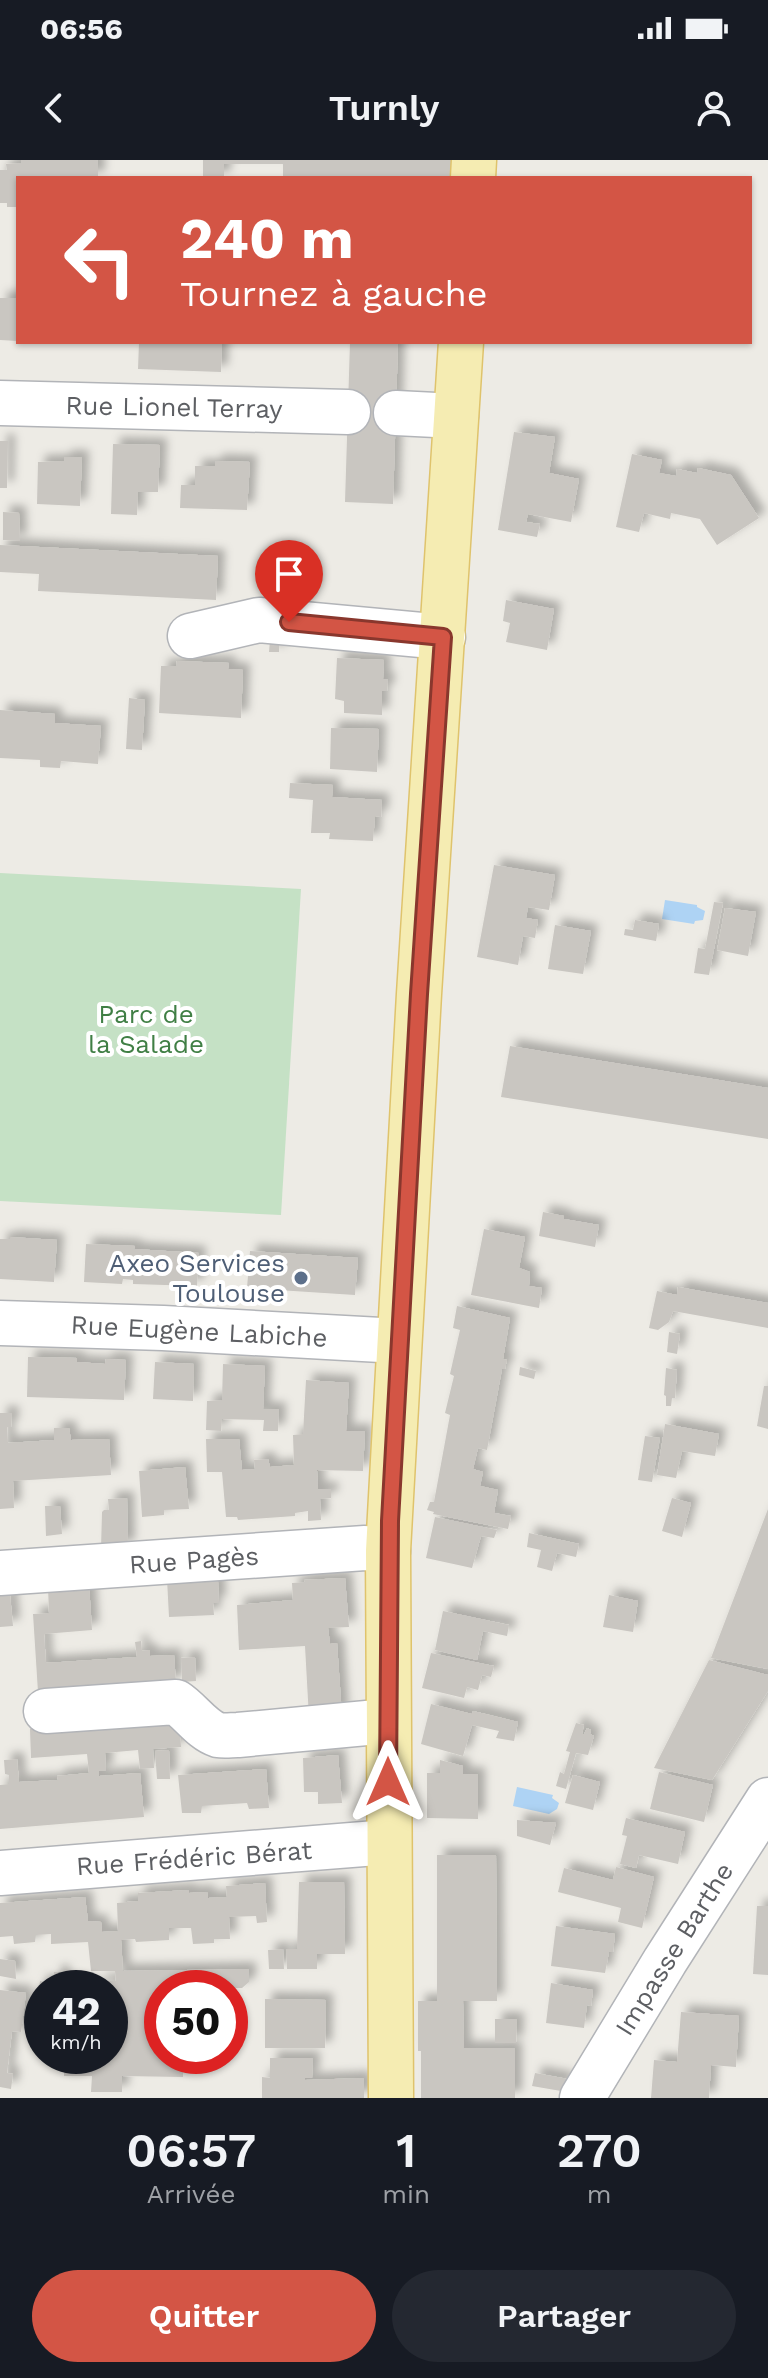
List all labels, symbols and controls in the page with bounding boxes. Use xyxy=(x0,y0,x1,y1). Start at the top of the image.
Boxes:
text: 06:56 xyxy=(40,11,123,46)
icon: back xyxy=(32,86,76,130)
icon: person xyxy=(692,86,736,130)
text: Turnly xyxy=(329,87,439,129)
text: 240 m xyxy=(180,206,354,272)
icon: left xyxy=(48,208,152,312)
text: Tournez à gauche xyxy=(180,273,488,315)
street label: Rue Lionel Terray xyxy=(65,390,284,424)
pin xyxy=(255,540,323,622)
icon: arrive xyxy=(267,552,311,596)
park label: Parc de la Salade xyxy=(88,999,204,1059)
place label: Axeo Services Toulouse xyxy=(109,1248,285,1308)
marker: Axeo Services Toulouse xyxy=(292,1269,310,1287)
street label: Rue Eugène Labiche xyxy=(70,1309,328,1353)
street label: Rue Pagès xyxy=(128,1541,260,1579)
position arrow xyxy=(346,1740,430,1824)
street label: Rue Frédéric Bérat xyxy=(75,1835,313,1881)
street label: Impasse Barthe xyxy=(609,1857,739,2041)
speed limit sign: 50 xyxy=(144,1970,248,2074)
text: 42 xyxy=(51,1988,101,2035)
text: km/h xyxy=(50,2030,102,2054)
text: 06:57 xyxy=(126,2122,256,2179)
text: 1 xyxy=(396,2122,416,2179)
text: 270 xyxy=(556,2122,642,2179)
text: Arrivée xyxy=(147,2179,236,2209)
text: min xyxy=(382,2179,430,2209)
text: m xyxy=(587,2179,611,2209)
button: Quitter xyxy=(32,2270,376,2362)
button: Partager xyxy=(392,2270,736,2362)

